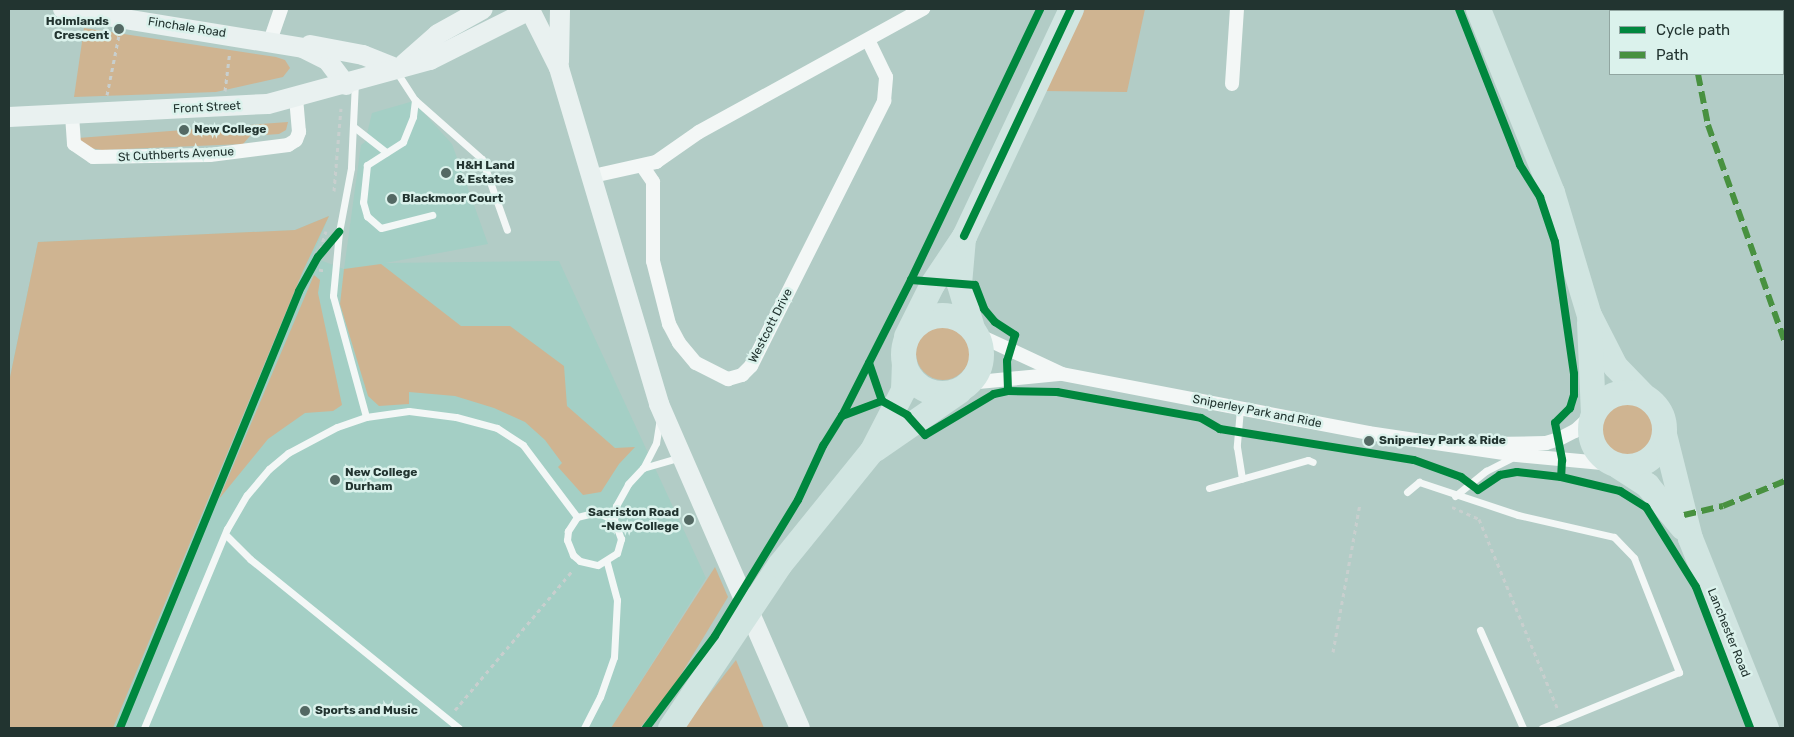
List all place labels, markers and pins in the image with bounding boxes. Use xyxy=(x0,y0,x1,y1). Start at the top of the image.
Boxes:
place label: Holmlands Crescent xyxy=(46,15,109,43)
marker: Holmlands Crescent xyxy=(113,23,125,35)
place label: New College xyxy=(194,123,267,137)
marker: New College xyxy=(178,124,190,136)
place label: H&H Land & Estates xyxy=(456,159,515,187)
marker: H&H Land & Estates xyxy=(440,167,452,179)
place label: Blackmoor Court xyxy=(402,192,503,206)
marker: Blackmoor Court xyxy=(386,193,398,205)
place label: Sniperley Park & Ride xyxy=(1379,434,1506,448)
marker: Sniperley Park & Ride xyxy=(1363,435,1375,447)
place label: New College Durham xyxy=(345,466,418,494)
marker: New College Durham xyxy=(329,474,341,486)
place label: Sacriston Road -New College xyxy=(588,506,679,534)
marker: Sacriston Road -New College xyxy=(683,514,695,526)
place label: Sports and Music xyxy=(315,704,418,718)
marker: Sports and Music xyxy=(299,705,311,717)

